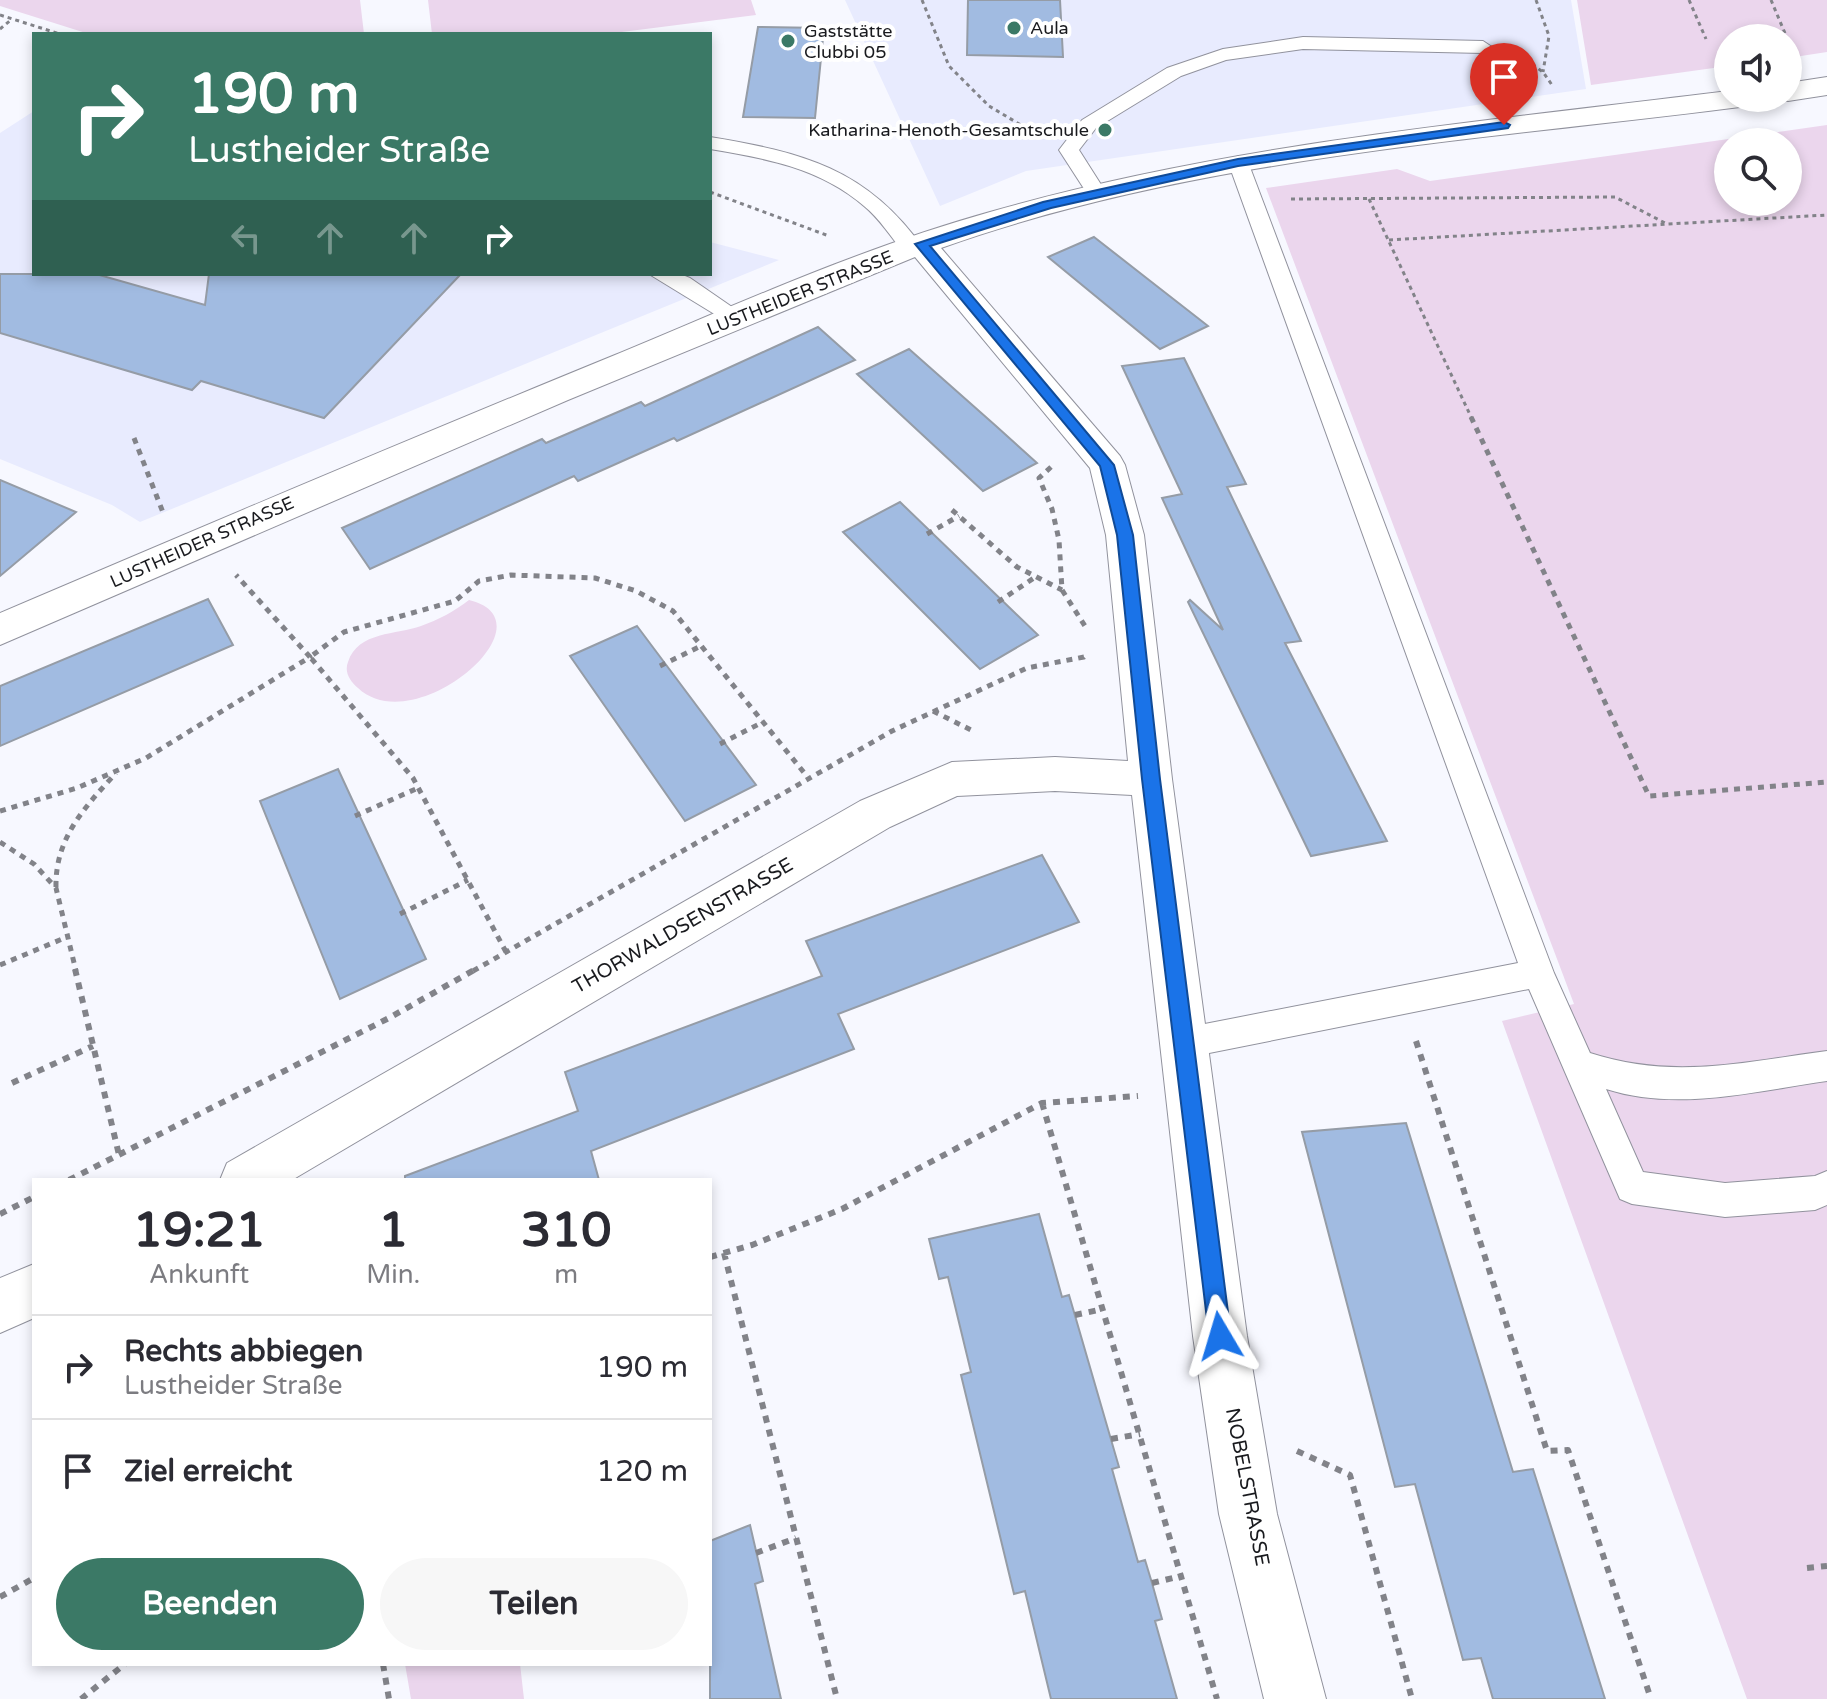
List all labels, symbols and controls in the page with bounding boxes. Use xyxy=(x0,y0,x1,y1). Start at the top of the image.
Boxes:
place label: Aula xyxy=(1030,17,1069,39)
marker: Aula xyxy=(1005,19,1023,37)
place label: Gaststätte Clubbi 05 xyxy=(804,20,892,63)
map controls xyxy=(1714,24,1802,216)
button: sound xyxy=(1714,24,1802,112)
marker: Gaststätte Clubbi 05 xyxy=(779,32,797,50)
pin xyxy=(1470,43,1538,125)
icon: arrive xyxy=(1482,55,1526,99)
text: 190 m xyxy=(188,61,359,128)
icon: right xyxy=(56,64,160,168)
place label: Katharina-Henoth-Gesamtschule xyxy=(808,119,1089,141)
marker: Katharina-Henoth-Gesamtschule xyxy=(1096,121,1114,139)
button: search xyxy=(1714,128,1802,216)
text: Lustheider Straße xyxy=(188,129,490,172)
icon: left xyxy=(224,216,268,260)
icon: ahead xyxy=(308,216,352,260)
icon: ahead xyxy=(392,216,436,260)
icon: right xyxy=(476,216,520,260)
street label: LUSTHEIDER STRASSE xyxy=(704,246,896,340)
street label: LUSTHEIDER STRASSE xyxy=(107,491,297,593)
street label: THORWALDSENSTRASSE xyxy=(568,853,798,999)
text: 19:21 xyxy=(133,1202,266,1260)
text: 1 xyxy=(378,1202,408,1260)
text: 310 xyxy=(521,1202,611,1260)
text: Ankunft xyxy=(149,1259,249,1290)
text: Min. xyxy=(366,1259,420,1290)
text: m xyxy=(554,1259,578,1290)
position arrow xyxy=(1178,1294,1262,1378)
text: Rechts abbiegen xyxy=(124,1333,363,1370)
icon: right xyxy=(56,1345,100,1389)
text: 190 m xyxy=(596,1349,688,1386)
text: Lustheider Straße xyxy=(124,1370,342,1401)
street label: NOBELSTRASSE xyxy=(1220,1406,1274,1568)
icon: arrive xyxy=(56,1449,100,1493)
text: Ziel erreicht xyxy=(124,1453,292,1490)
text: 120 m xyxy=(596,1453,688,1490)
button: Beenden xyxy=(56,1558,364,1650)
button: Teilen xyxy=(380,1558,688,1650)

